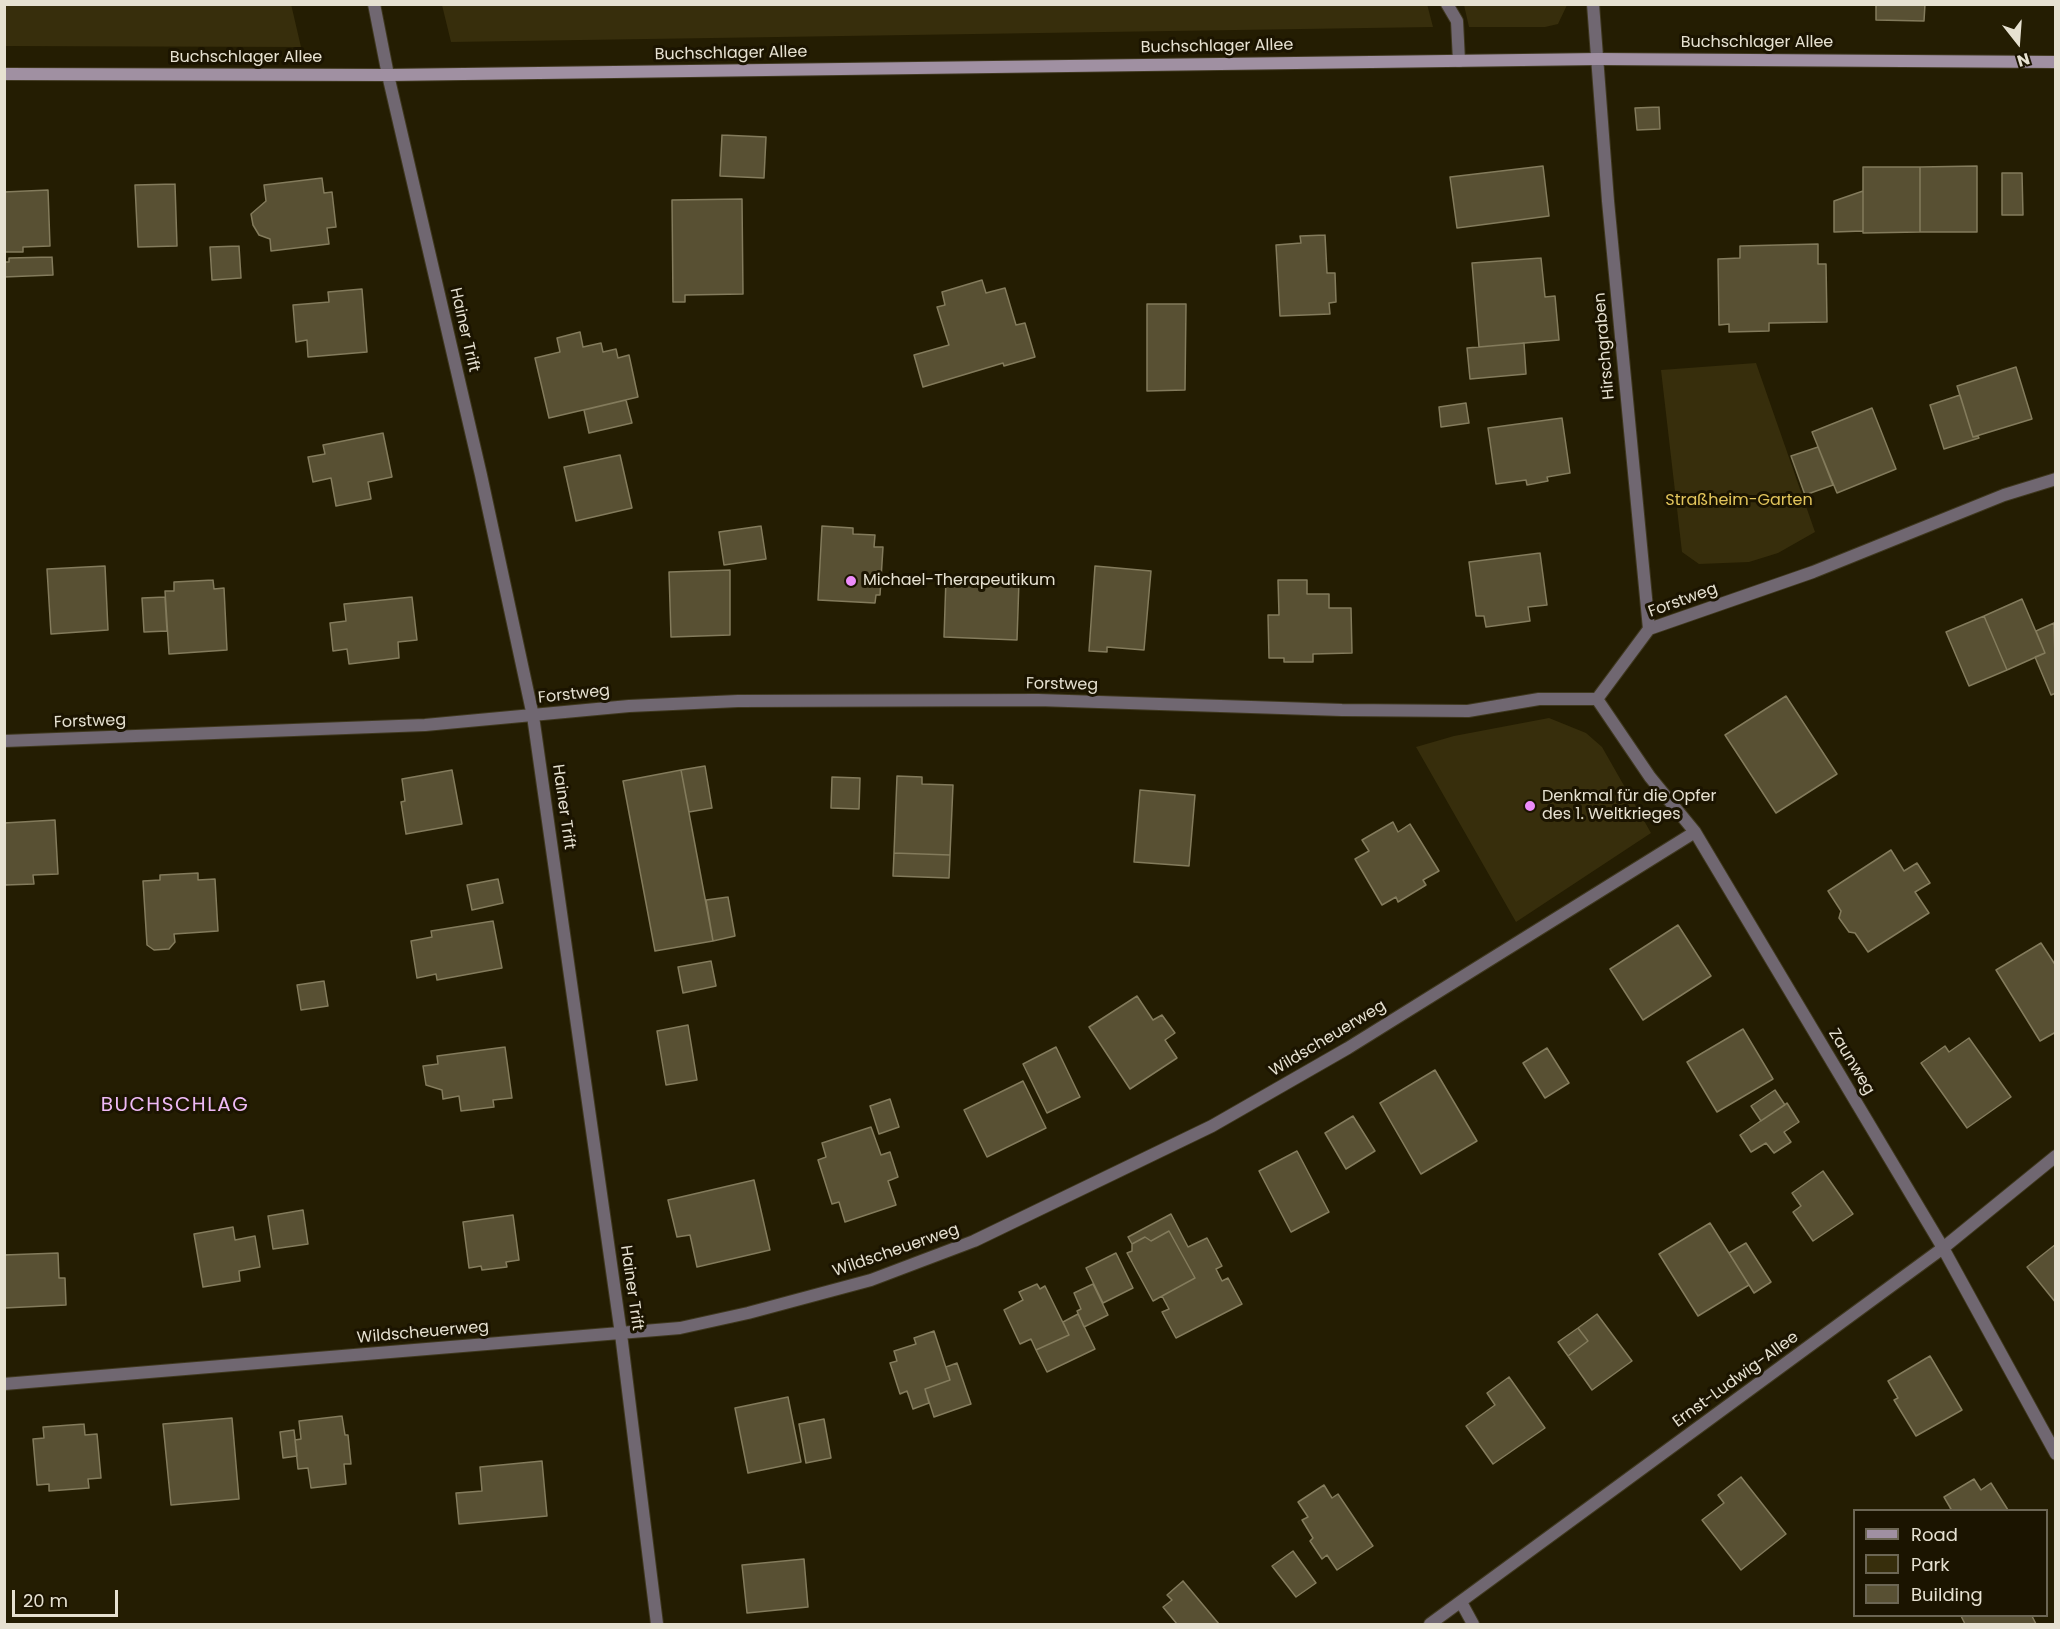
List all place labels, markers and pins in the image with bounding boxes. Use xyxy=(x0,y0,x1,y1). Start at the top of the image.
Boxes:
place label: Michael-Therapeutikum xyxy=(863,571,1055,591)
marker: Michael-Therapeutikum xyxy=(844,574,858,588)
place label: Denkmal für die Opfer des 1. Weltkrieges xyxy=(1542,787,1716,825)
marker: Denkmal für die Opfer des 1. Weltkrieges xyxy=(1523,799,1537,813)

